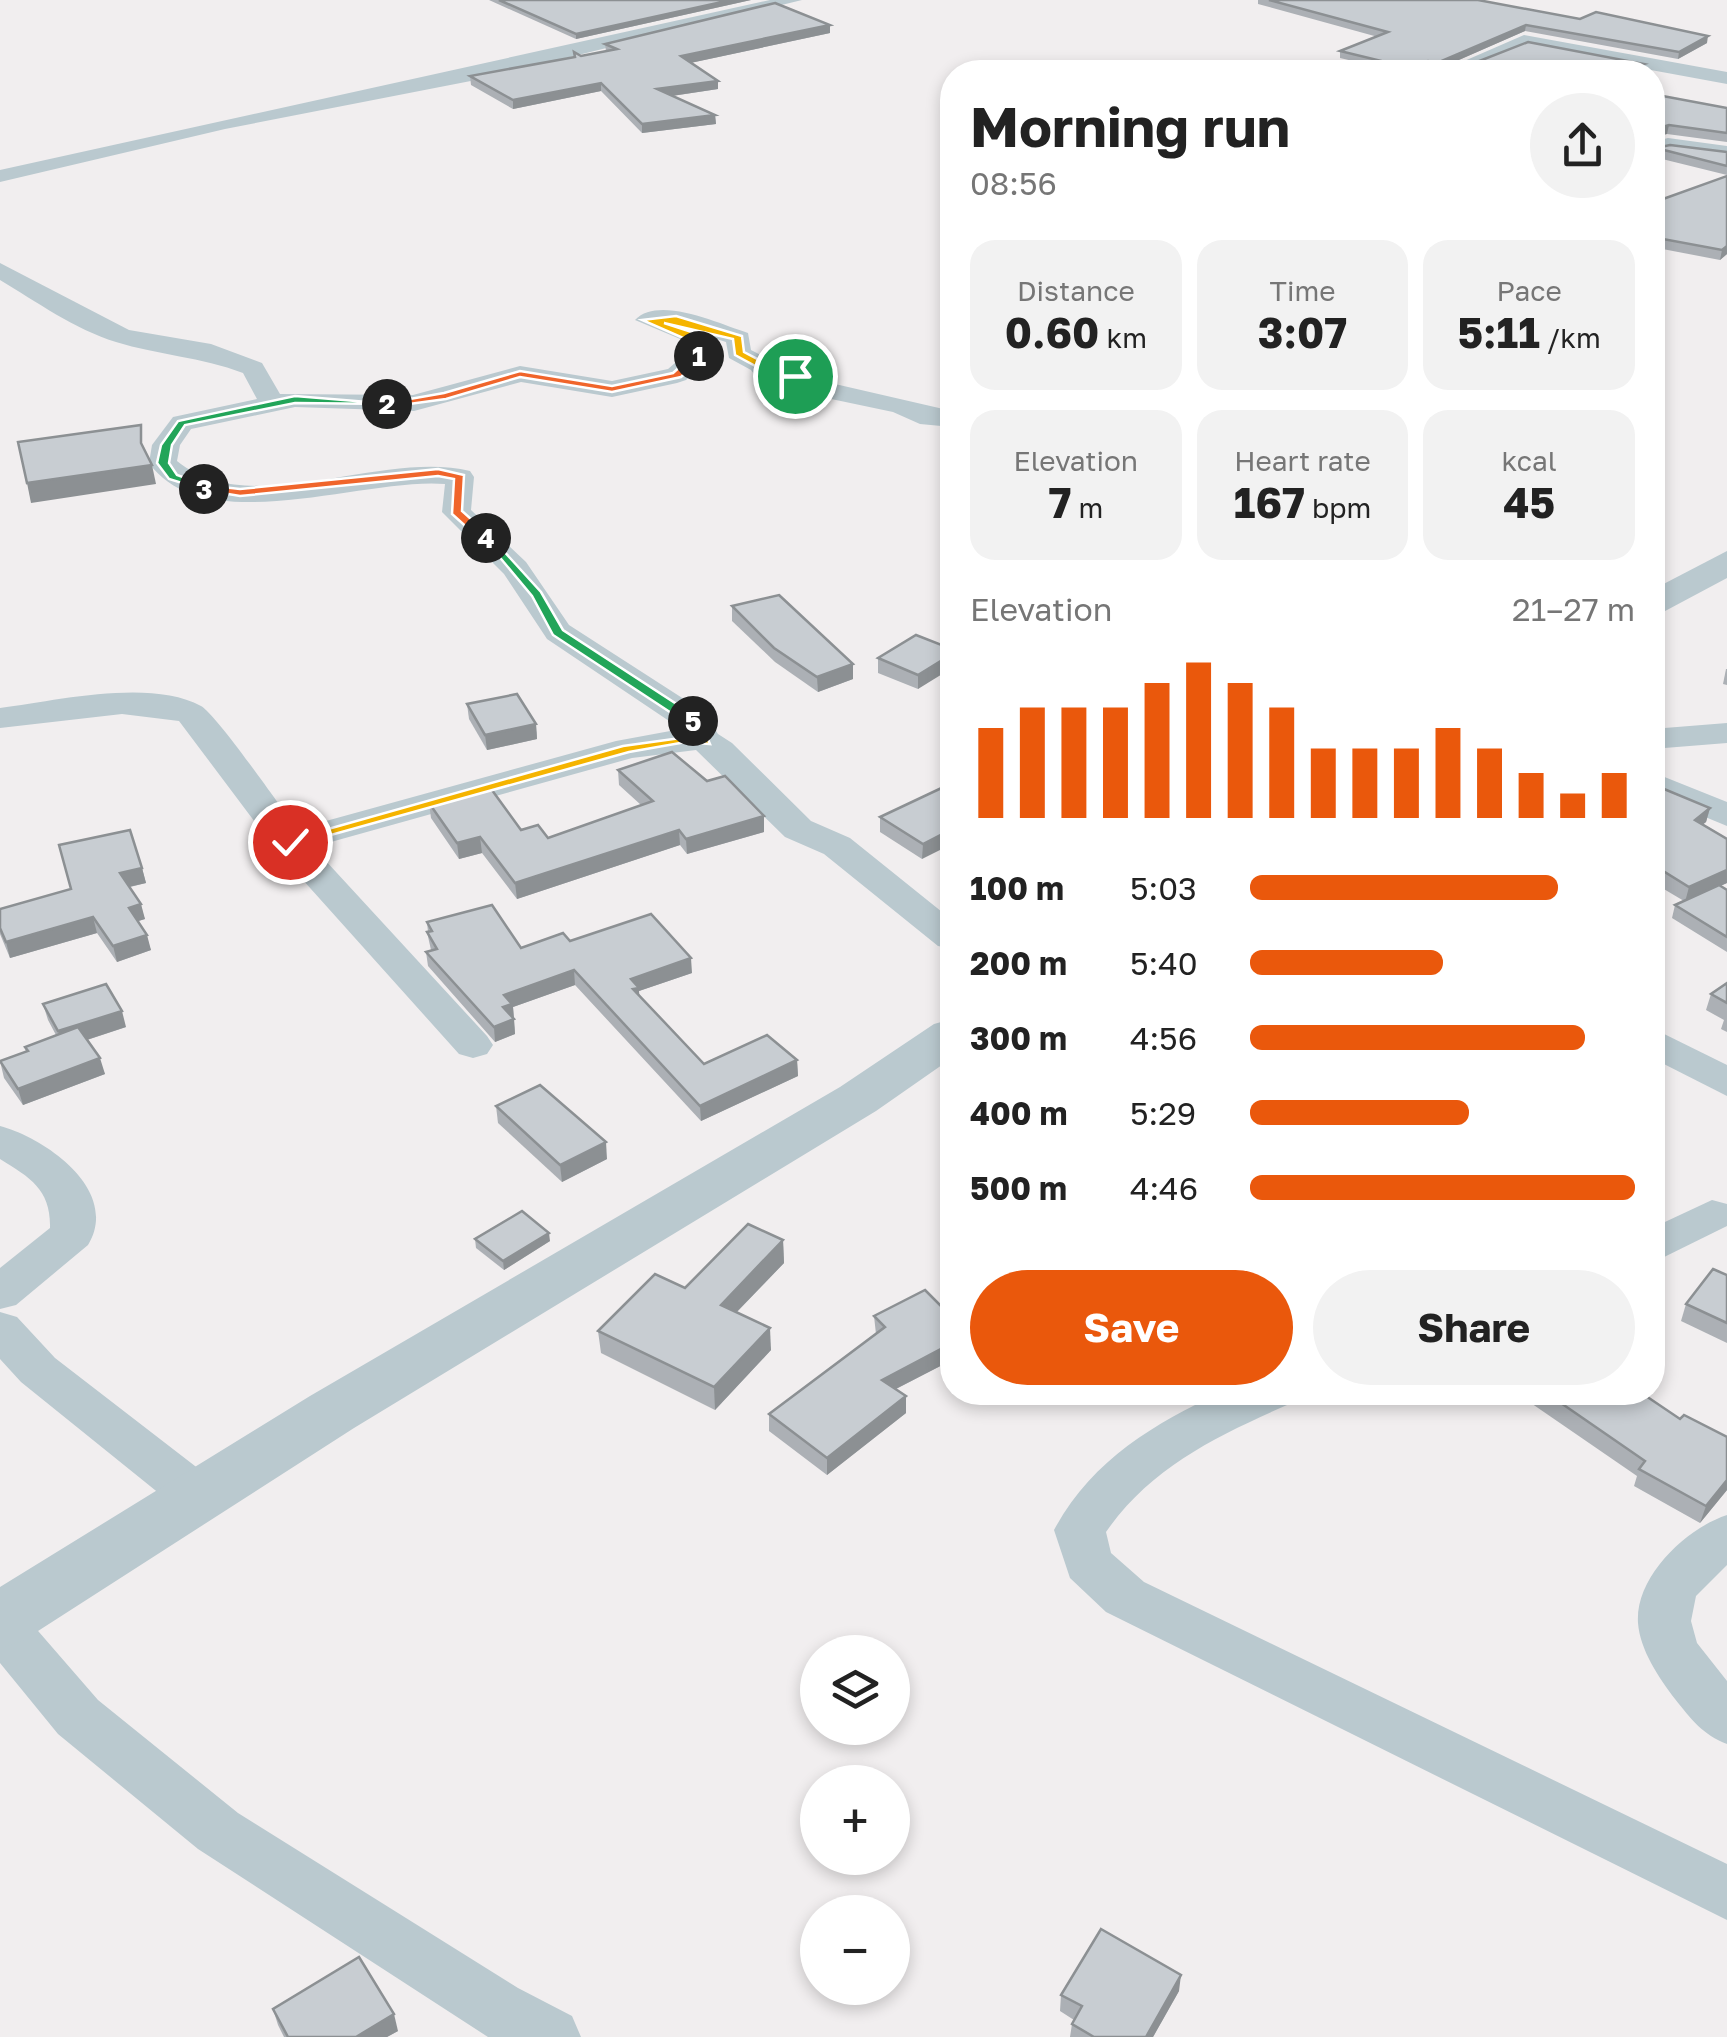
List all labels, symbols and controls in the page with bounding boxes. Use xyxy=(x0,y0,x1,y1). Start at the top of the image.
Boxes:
text: Morning run xyxy=(970,93,1290,159)
button: share xyxy=(1530,93,1635,198)
text: 08:56 xyxy=(970,164,1057,202)
text: Distance xyxy=(1017,274,1135,307)
text: Time xyxy=(1270,274,1335,307)
text: Pace xyxy=(1496,274,1562,307)
text: 0.60 xyxy=(1005,307,1099,357)
text: 3:07 xyxy=(1258,307,1347,357)
text: 5:11 xyxy=(1457,307,1540,357)
text: km xyxy=(1099,321,1147,354)
text: /km xyxy=(1540,321,1601,354)
pin: 1 xyxy=(674,331,724,381)
pin xyxy=(753,334,838,419)
text: 1 xyxy=(692,339,706,372)
icon: arrive xyxy=(768,349,823,404)
pin: 2 xyxy=(362,379,412,429)
text: 2 xyxy=(378,387,396,420)
text: Elevation xyxy=(1014,444,1138,477)
text: Heart rate xyxy=(1234,444,1371,477)
text: kcal xyxy=(1502,444,1557,477)
pin: 3 xyxy=(179,464,229,514)
text: 3 xyxy=(195,472,213,505)
text: 7 xyxy=(1048,477,1071,527)
text: 167 xyxy=(1234,477,1305,527)
text: 45 xyxy=(1503,477,1555,527)
text: m xyxy=(1071,491,1103,524)
text: bpm xyxy=(1305,491,1371,524)
pin: 4 xyxy=(461,513,511,563)
text: 4 xyxy=(477,521,495,554)
text: Elevation xyxy=(970,590,1112,628)
text: 21–27 m xyxy=(1512,590,1635,628)
pin: 5 xyxy=(668,696,718,746)
text: 5 xyxy=(684,704,702,737)
pin xyxy=(248,800,333,885)
icon: check xyxy=(263,815,318,870)
text: 100 m xyxy=(970,869,1064,907)
text: 5:03 xyxy=(1130,869,1197,907)
text: 200 m xyxy=(970,944,1067,982)
text: 5:40 xyxy=(1130,944,1198,982)
text: 300 m xyxy=(970,1019,1067,1057)
text: 4:56 xyxy=(1130,1019,1197,1057)
text: 400 m xyxy=(970,1094,1068,1132)
text: 5:29 xyxy=(1130,1094,1196,1132)
text: 500 m xyxy=(970,1169,1067,1207)
text: 4:46 xyxy=(1130,1169,1198,1207)
button: Save xyxy=(970,1270,1293,1385)
button: Share xyxy=(1313,1270,1635,1385)
map controls xyxy=(800,1635,910,2005)
button: layers xyxy=(800,1635,910,1745)
button: + xyxy=(800,1765,910,1875)
button: − xyxy=(800,1895,910,2005)

